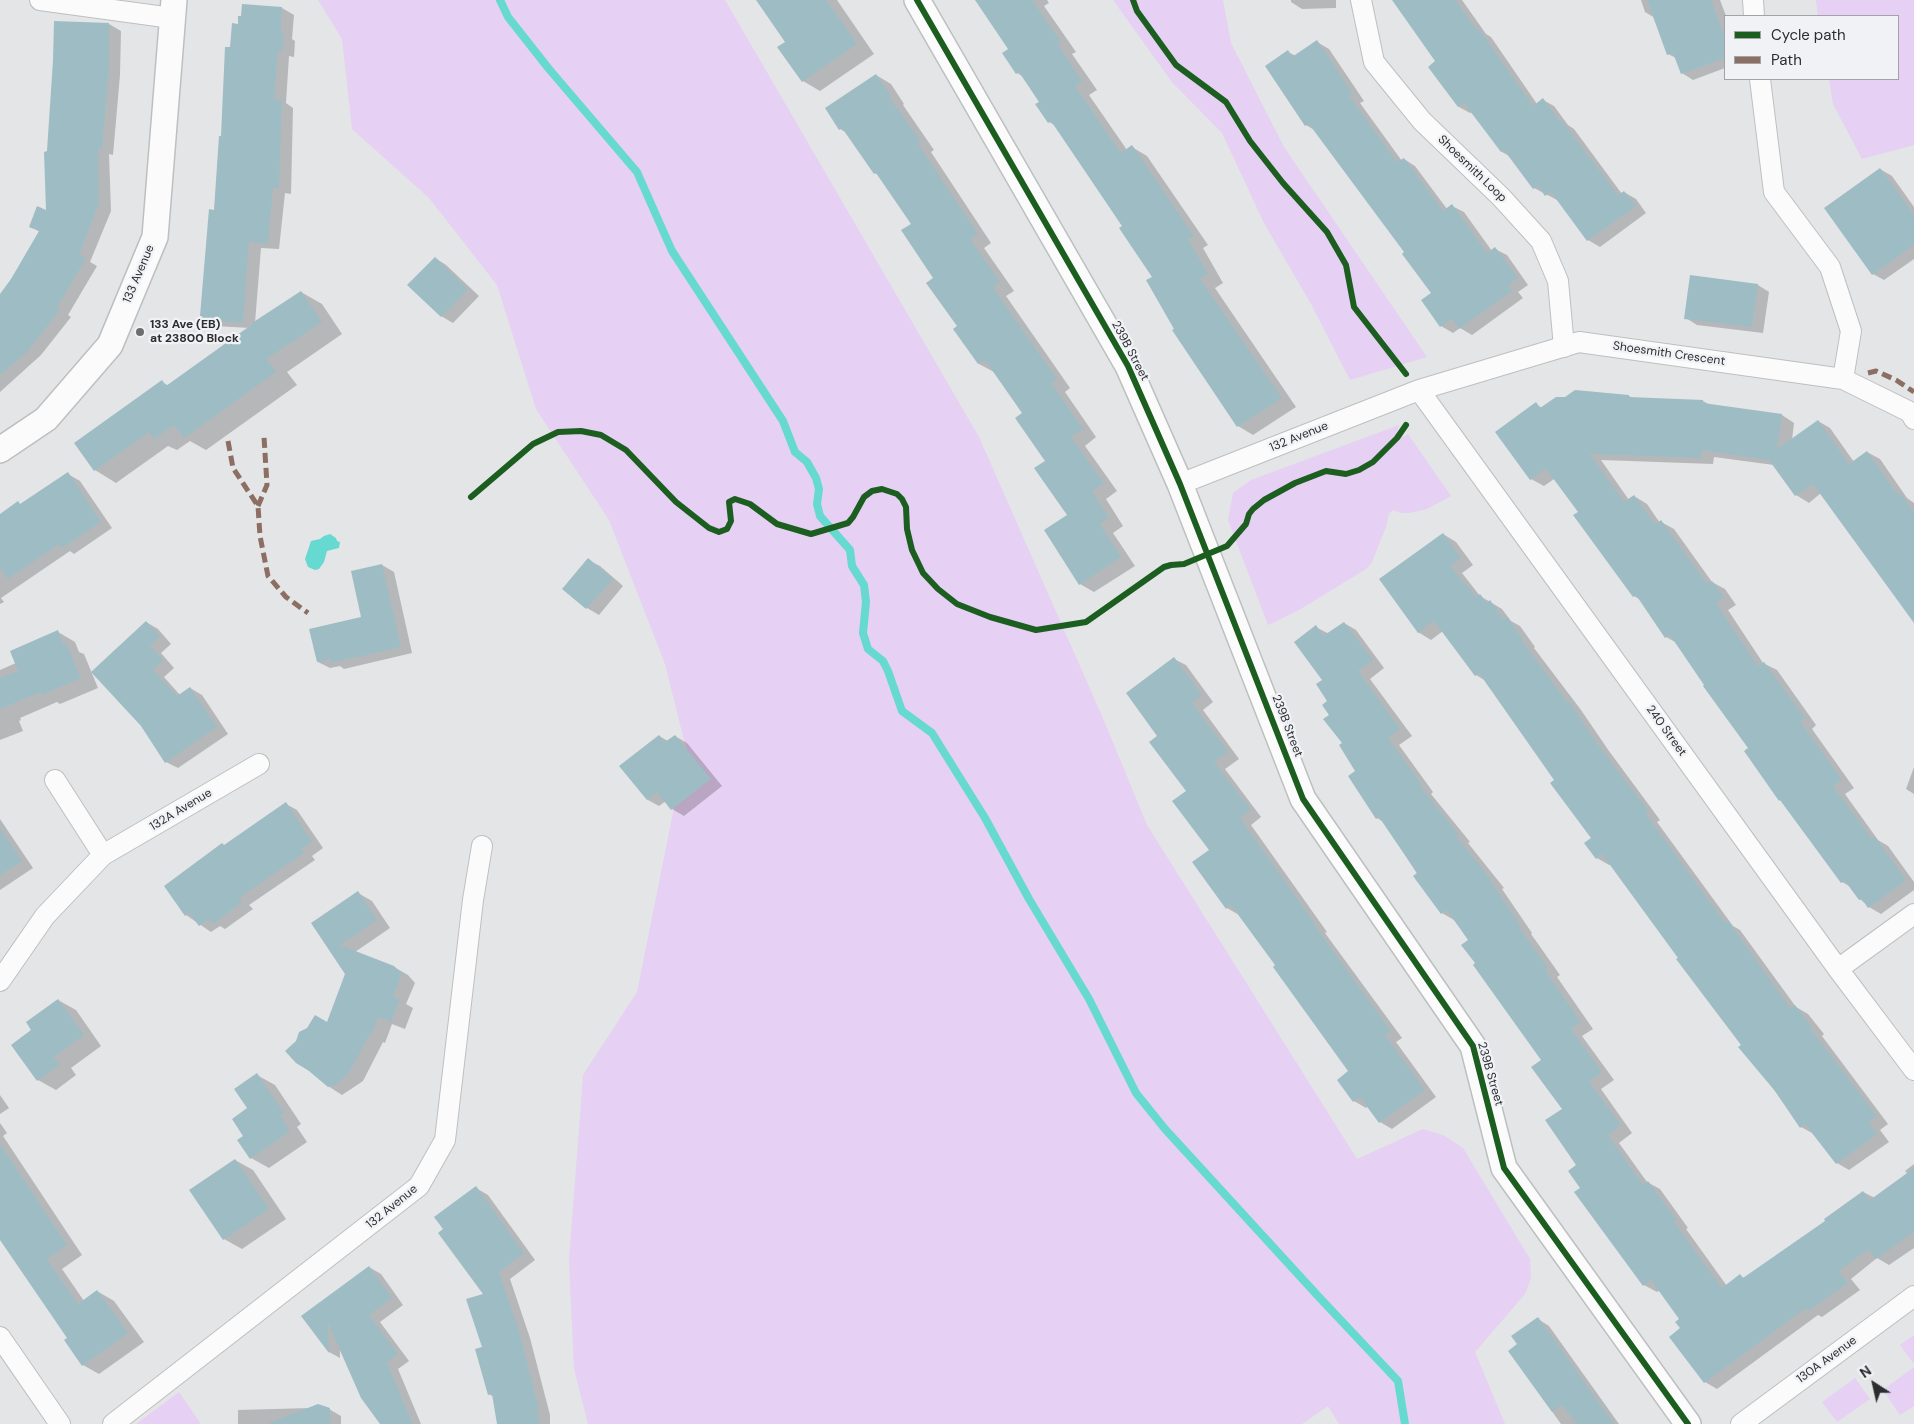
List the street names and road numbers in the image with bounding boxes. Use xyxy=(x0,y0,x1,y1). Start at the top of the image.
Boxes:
street label: Shoesmith Loop xyxy=(1435,133,1509,205)
street label: 133 Avenue xyxy=(120,243,158,305)
street label: 239B Street xyxy=(1108,319,1152,383)
street label: Shoesmith Crescent xyxy=(1612,339,1726,369)
street label: 132 Avenue xyxy=(1268,419,1330,455)
street label: 239B Street xyxy=(1269,693,1305,759)
street label: 240 Street xyxy=(1643,703,1689,759)
street label: 132A Avenue xyxy=(147,786,215,834)
street label: 239B Street xyxy=(1474,1040,1506,1108)
street label: 132 Avenue xyxy=(363,1182,421,1232)
street label: 130A Avenue xyxy=(1794,1333,1860,1387)

